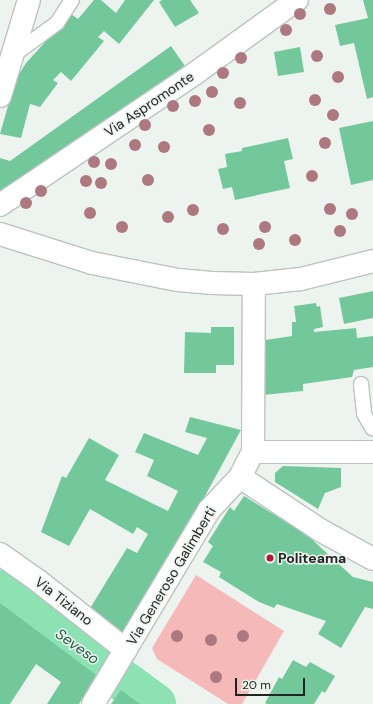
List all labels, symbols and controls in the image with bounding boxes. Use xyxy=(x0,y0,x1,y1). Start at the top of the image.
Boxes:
street label: Via Aspromonte xyxy=(101,68,197,140)
street label: Via Generoso Galimberti xyxy=(123,504,219,648)
place label: Politeama xyxy=(278,550,346,566)
marker: Politeama xyxy=(265,553,275,563)
street label: Via Tiziano xyxy=(32,573,96,629)
water label: Seveso xyxy=(52,625,102,669)
scale bar xyxy=(237,670,307,696)
text: 20 m xyxy=(242,677,271,693)

